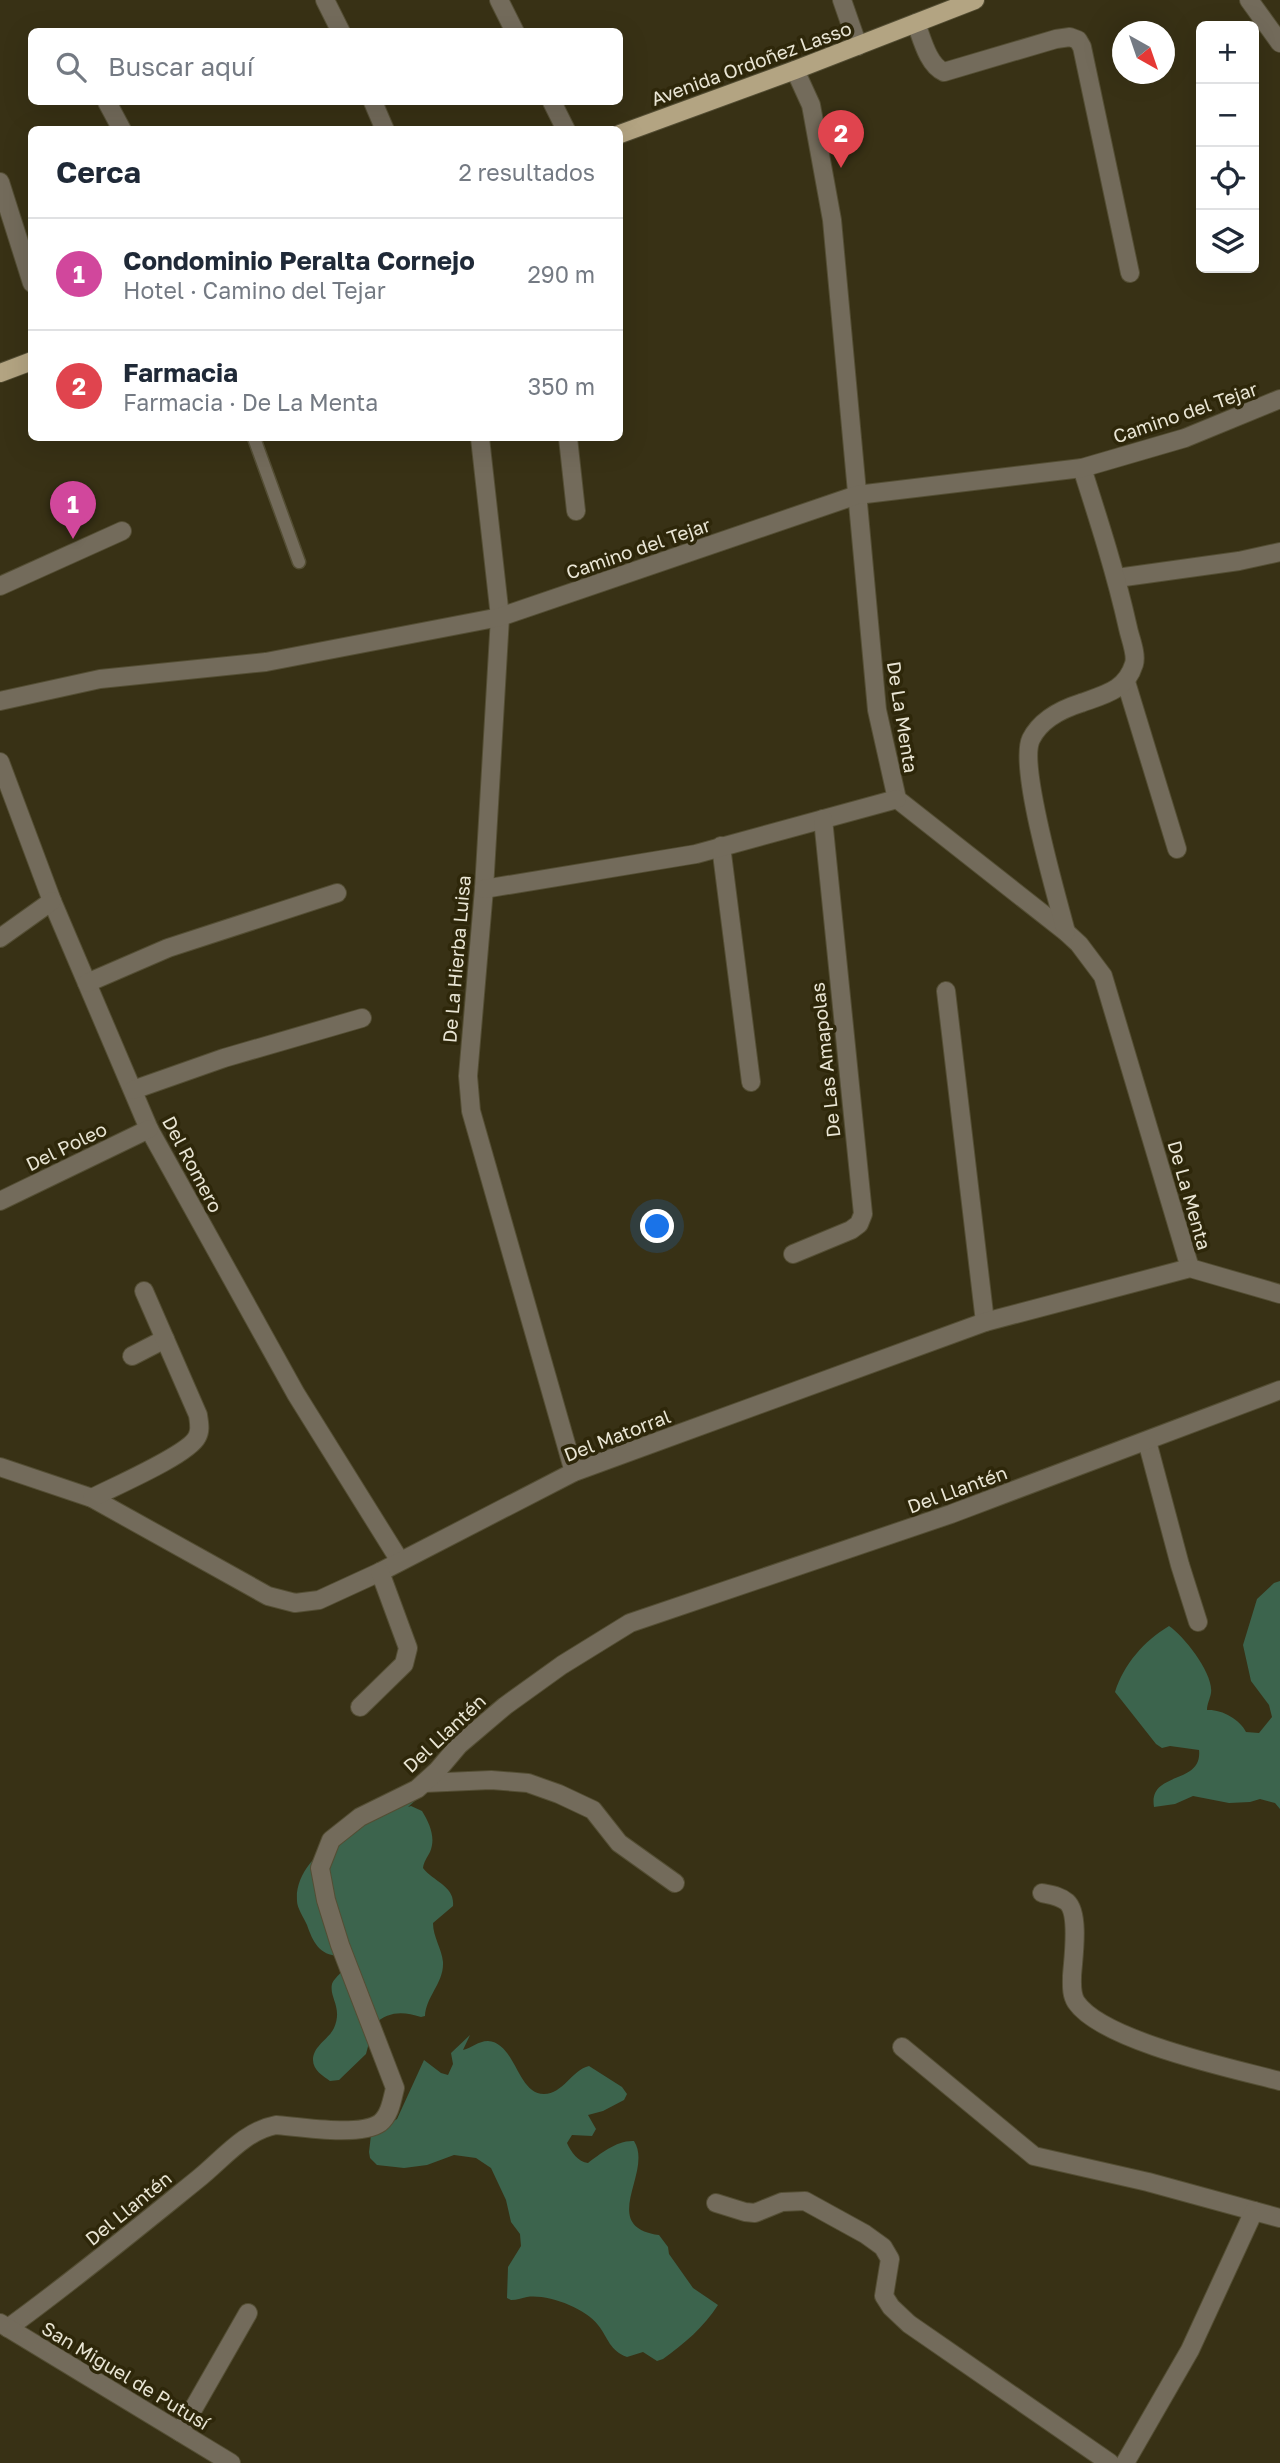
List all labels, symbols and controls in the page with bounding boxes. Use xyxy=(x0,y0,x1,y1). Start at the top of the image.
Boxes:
street label: Avenida Ordoñez Lasso xyxy=(648,16,854,110)
north arrow xyxy=(1112,21,1175,84)
map controls xyxy=(1196,21,1259,273)
button: + xyxy=(1196,21,1259,84)
search box xyxy=(28,28,623,105)
icon: search xyxy=(52,48,90,86)
text: Buscar aquí xyxy=(108,51,254,82)
button: − xyxy=(1196,84,1259,147)
pin: 2 xyxy=(818,110,864,168)
button: locate xyxy=(1196,147,1259,210)
text: Cerca xyxy=(56,154,141,190)
text: 2 resultados xyxy=(458,158,595,186)
button: layers xyxy=(1196,210,1259,273)
text: Condominio Peralta Cornejo xyxy=(123,245,475,276)
text: 1 xyxy=(73,260,85,288)
text: 290 m xyxy=(527,260,595,288)
text: Hotel · Camino del Tejar xyxy=(123,276,386,304)
text: Farmacia xyxy=(123,357,238,388)
text: 2 xyxy=(72,372,86,400)
text: 350 m xyxy=(528,372,595,400)
street label: Camino del Tejar xyxy=(1110,376,1261,447)
text: Farmacia · De La Menta xyxy=(123,388,378,416)
pin: 1 xyxy=(50,481,96,539)
street label: Camino del Tejar xyxy=(563,512,714,583)
street label: De La Menta xyxy=(883,660,923,774)
street label: De La Hierba Luisa xyxy=(437,874,475,1044)
street label: De Las Amapolas xyxy=(805,981,845,1139)
street label: Del Romero xyxy=(158,1112,228,1216)
street label: Del Poleo xyxy=(22,1117,110,1175)
street label: De La Menta xyxy=(1163,1138,1217,1252)
your location xyxy=(640,1209,674,1243)
street label: Del Matorral xyxy=(560,1404,674,1466)
street label: Del Llantén xyxy=(904,1460,1010,1518)
street label: Del Llantén xyxy=(398,1689,490,1777)
street label: Del Llantén xyxy=(80,2166,176,2250)
street label: San Miguel de Putusí xyxy=(38,2316,216,2435)

